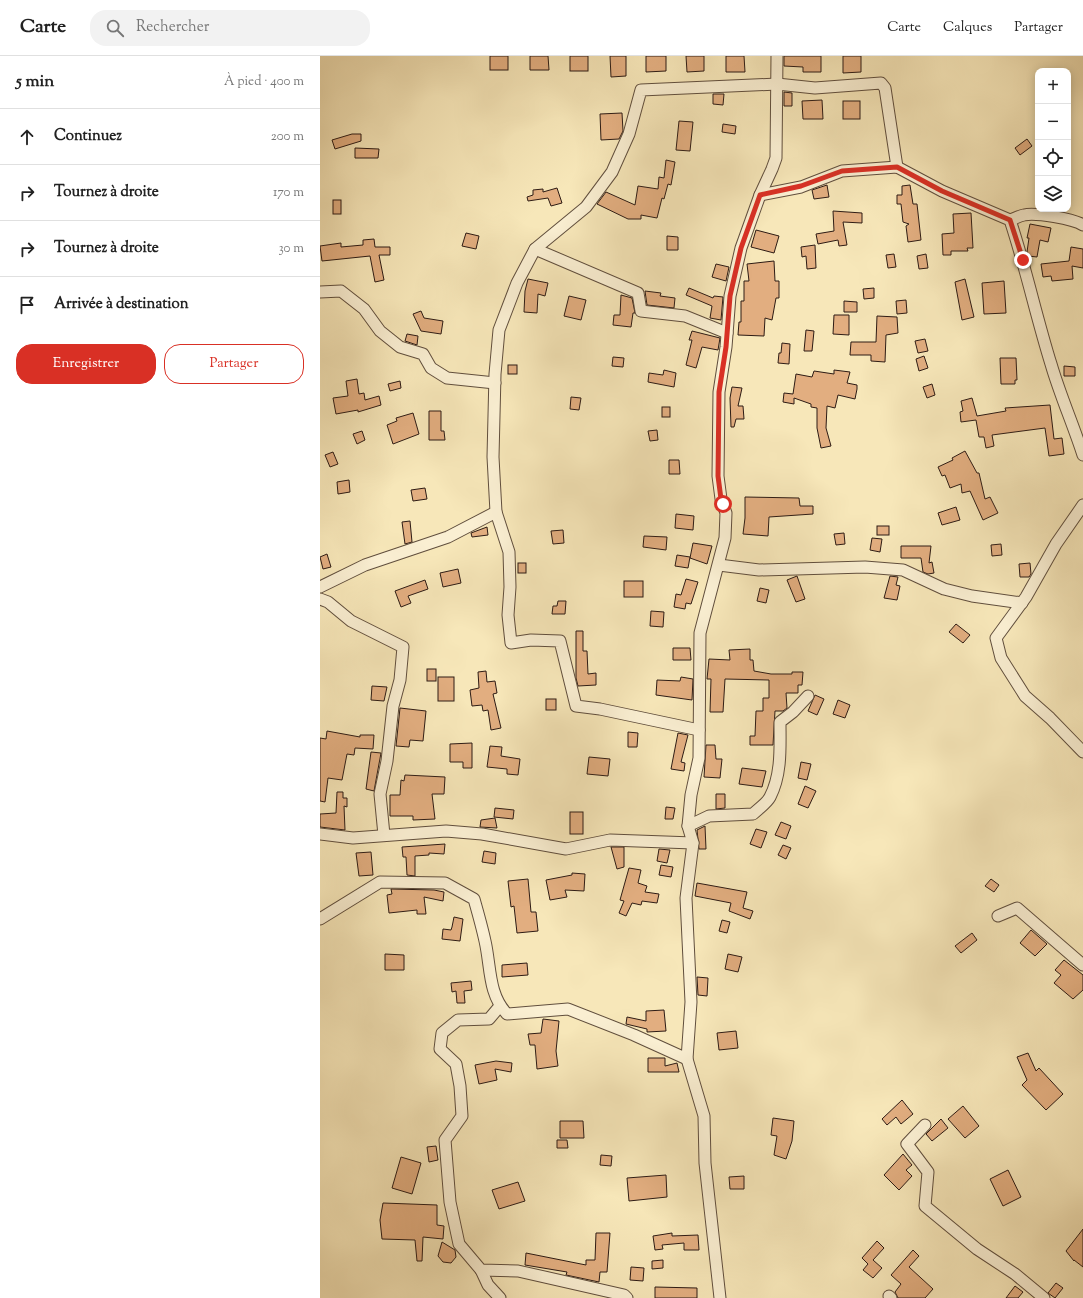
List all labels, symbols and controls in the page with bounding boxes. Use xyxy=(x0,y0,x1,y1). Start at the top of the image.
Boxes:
search box xyxy=(90,10,370,46)
text: Carte xyxy=(20,14,66,41)
icon: search xyxy=(104,17,126,39)
text: Rechercher xyxy=(136,17,209,38)
text: Carte xyxy=(887,18,921,38)
text: Calques xyxy=(943,18,992,38)
text: Partager xyxy=(1014,18,1063,38)
map controls xyxy=(1035,68,1071,212)
button: + xyxy=(1035,68,1071,104)
text: 5 min xyxy=(16,70,54,94)
text: À pied · 400 m xyxy=(224,73,304,91)
button: − xyxy=(1035,104,1071,140)
icon: ahead xyxy=(16,126,38,148)
text: Continuez xyxy=(54,126,122,147)
text: 200 m xyxy=(271,128,304,146)
button: locate xyxy=(1035,140,1071,176)
button: layers xyxy=(1035,176,1071,212)
icon: right xyxy=(16,182,38,204)
text: Tournez à droite xyxy=(54,182,159,203)
text: 170 m xyxy=(273,184,304,202)
icon: right xyxy=(16,238,38,260)
text: Tournez à droite xyxy=(54,238,159,259)
text: 30 m xyxy=(278,240,304,258)
route end xyxy=(1014,251,1032,269)
icon: arrive xyxy=(16,294,38,316)
text: Arrivée à destination xyxy=(54,294,189,315)
button: Enregistrer xyxy=(16,344,156,384)
button: Partager xyxy=(164,344,304,384)
route start xyxy=(714,495,732,513)

